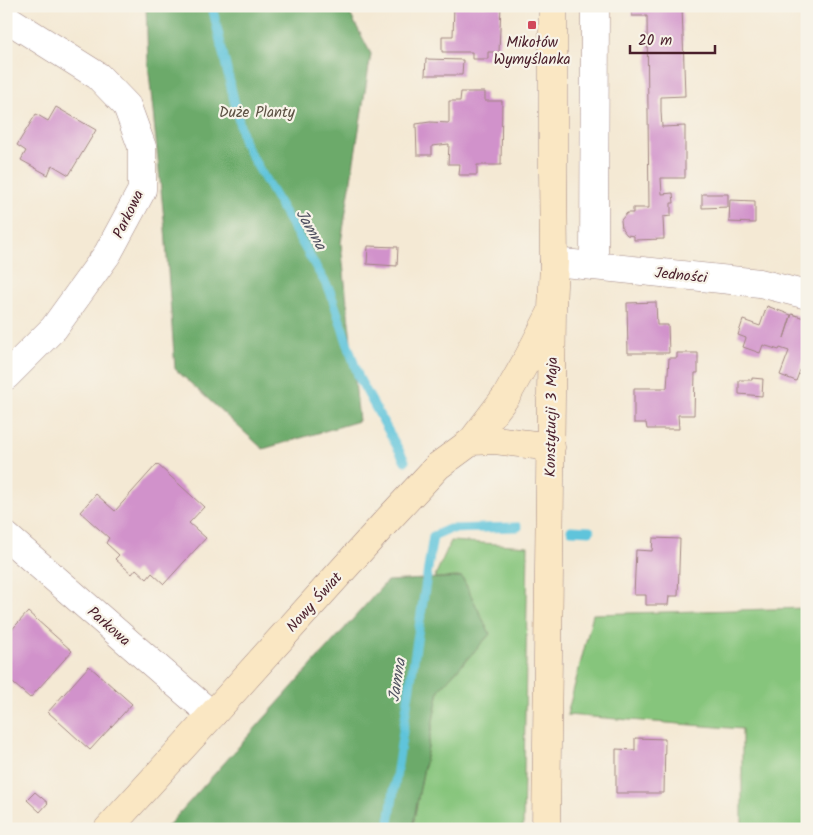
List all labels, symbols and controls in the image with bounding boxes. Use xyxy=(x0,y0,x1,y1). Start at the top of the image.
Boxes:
marker: Mikołów Wymyślanka xyxy=(526,19,538,31)
scale bar xyxy=(630,22,716,54)
text: 20 m xyxy=(638,29,672,53)
place label: Mikołów Wymyślanka xyxy=(494,31,570,72)
park label: Duże Planty xyxy=(219,101,296,125)
street label: Parkowa xyxy=(107,186,151,243)
water label: Jamna xyxy=(289,205,333,256)
street label: Jedności xyxy=(653,261,710,291)
street label: Konstytucji 3 Maja xyxy=(539,357,565,477)
street label: Nowy Świat xyxy=(281,567,349,638)
street label: Parkowa xyxy=(81,601,136,653)
water label: Jamna xyxy=(382,655,413,704)

